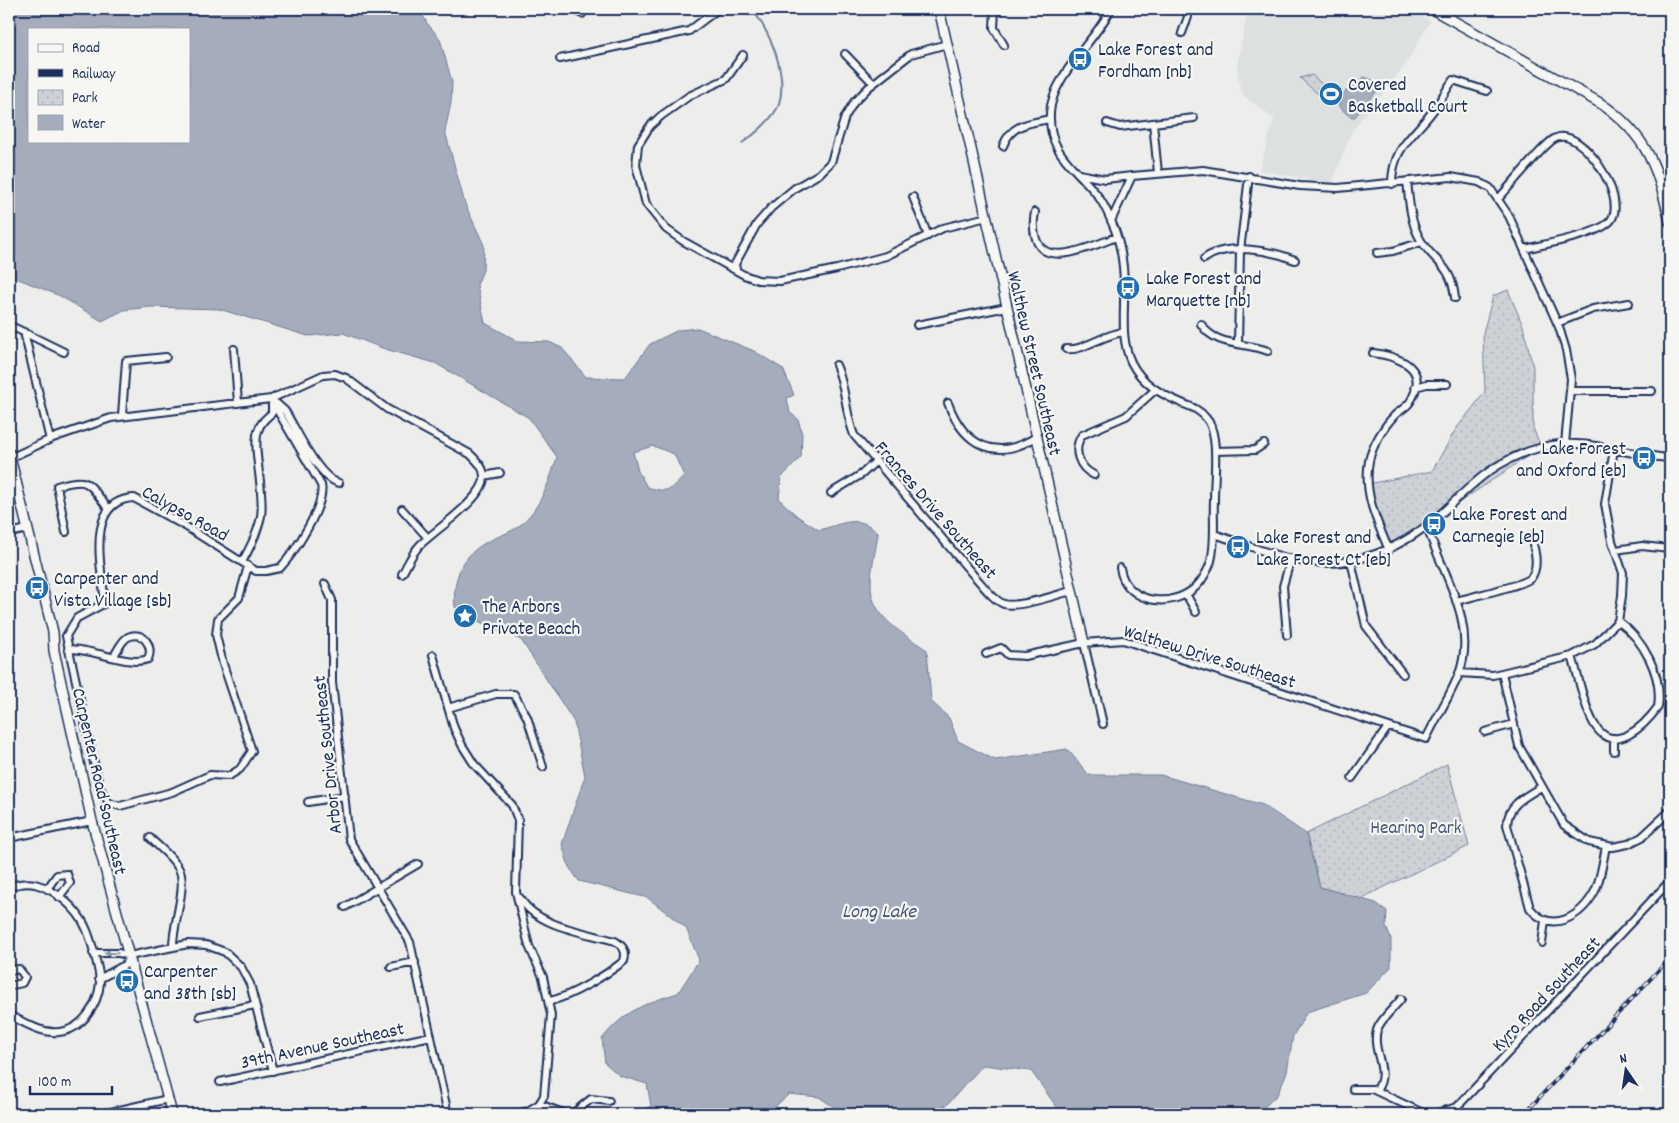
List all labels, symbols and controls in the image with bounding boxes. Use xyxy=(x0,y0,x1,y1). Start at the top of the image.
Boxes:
legend xyxy=(28,28,190,142)
text: Road xyxy=(72,38,100,60)
place label: Lake Forest and Fordham [nb] xyxy=(1098,38,1213,87)
bus stop icon: Lake Forest and Fordham [nb] xyxy=(1067,46,1093,72)
text: Railway xyxy=(72,64,116,86)
place label: Covered Basketball Court xyxy=(1348,73,1468,122)
sports icon: Covered Basketball Court xyxy=(1318,81,1344,107)
text: Park xyxy=(72,88,98,110)
text: Water xyxy=(72,114,106,136)
place label: Lake Forest and Marquette [nb] xyxy=(1146,267,1261,316)
street label: Walthew Street Southeast xyxy=(998,269,1067,459)
bus stop icon: Lake Forest and Marquette [nb] xyxy=(1115,275,1141,301)
street label: Frances Drive Southeast xyxy=(867,436,1002,586)
place label: Lake Forest and Oxford [eb] xyxy=(1516,437,1626,486)
bus stop icon: Lake Forest and Oxford [eb] xyxy=(1631,445,1657,471)
street label: Calypso Road xyxy=(136,480,233,550)
place label: Lake Forest and Carnegie [eb] xyxy=(1452,503,1567,552)
bus stop icon: Lake Forest and Carnegie [eb] xyxy=(1421,511,1447,537)
place label: Lake Forest and Lake Forest Ct [eb] xyxy=(1256,526,1391,575)
bus stop icon: Lake Forest and Lake Forest Ct [eb] xyxy=(1225,534,1251,560)
place label: Carpenter and Vista Village [sb] xyxy=(54,567,171,616)
bus stop icon: Carpenter and Vista Village [sb] xyxy=(24,575,50,601)
place label: The Arbors Private Beach xyxy=(482,595,580,644)
place icon: The Arbors Private Beach xyxy=(452,603,478,629)
street label: Walthew Drive Southeast xyxy=(1119,619,1299,697)
street label: Arbor Drive Southeast xyxy=(308,674,351,835)
street label: Carpenter Road Southeast xyxy=(63,686,132,878)
park label: Hearing Park xyxy=(1370,816,1462,843)
water label: Long Lake xyxy=(842,899,917,927)
street label: Kyro Road Southeast xyxy=(1487,932,1608,1059)
one-way arrow xyxy=(103,949,119,957)
place label: Carpenter and 38th [sb] xyxy=(144,960,236,1009)
bus stop icon: Carpenter and 38th [sb] xyxy=(114,968,140,994)
street label: 39th Avenue Southeast xyxy=(238,1017,407,1078)
north arrow xyxy=(1602,1046,1652,1096)
text: N xyxy=(1618,1049,1629,1070)
scale bar xyxy=(30,1063,112,1095)
text: 100 m xyxy=(38,1072,71,1094)

